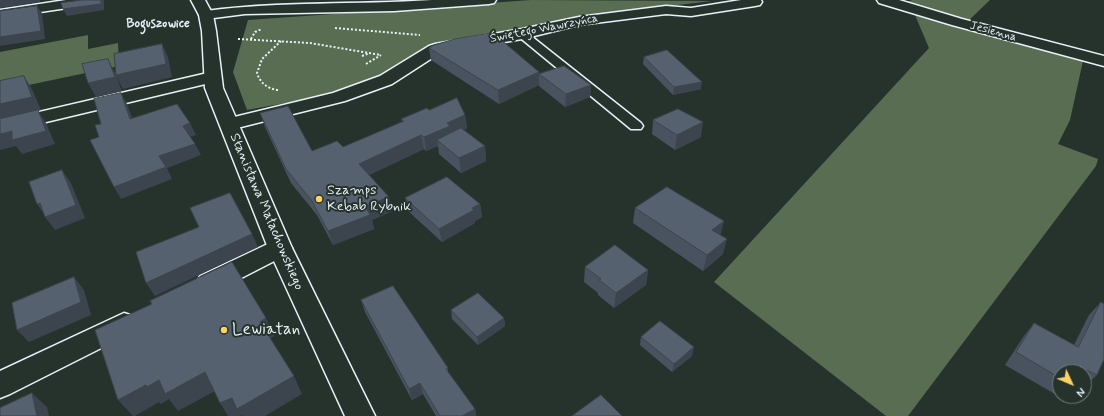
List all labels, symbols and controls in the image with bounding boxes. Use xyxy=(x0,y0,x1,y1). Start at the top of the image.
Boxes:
street label: Świętego Wawrzyńca xyxy=(489,11,599,47)
district label: Boguszowice xyxy=(126,16,190,32)
street label: Jesienna xyxy=(968,19,1018,45)
street label: Stanisława Małachowskiego xyxy=(225,131,307,293)
place label: Szamps Kebab Rybnik xyxy=(327,183,411,216)
marker: Szamps Kebab Rybnik xyxy=(314,194,324,204)
place label: Lewiatan xyxy=(232,320,300,340)
marker: Lewiatan xyxy=(219,325,229,335)
north arrow xyxy=(1052,364,1092,404)
text: N xyxy=(1072,384,1087,399)

